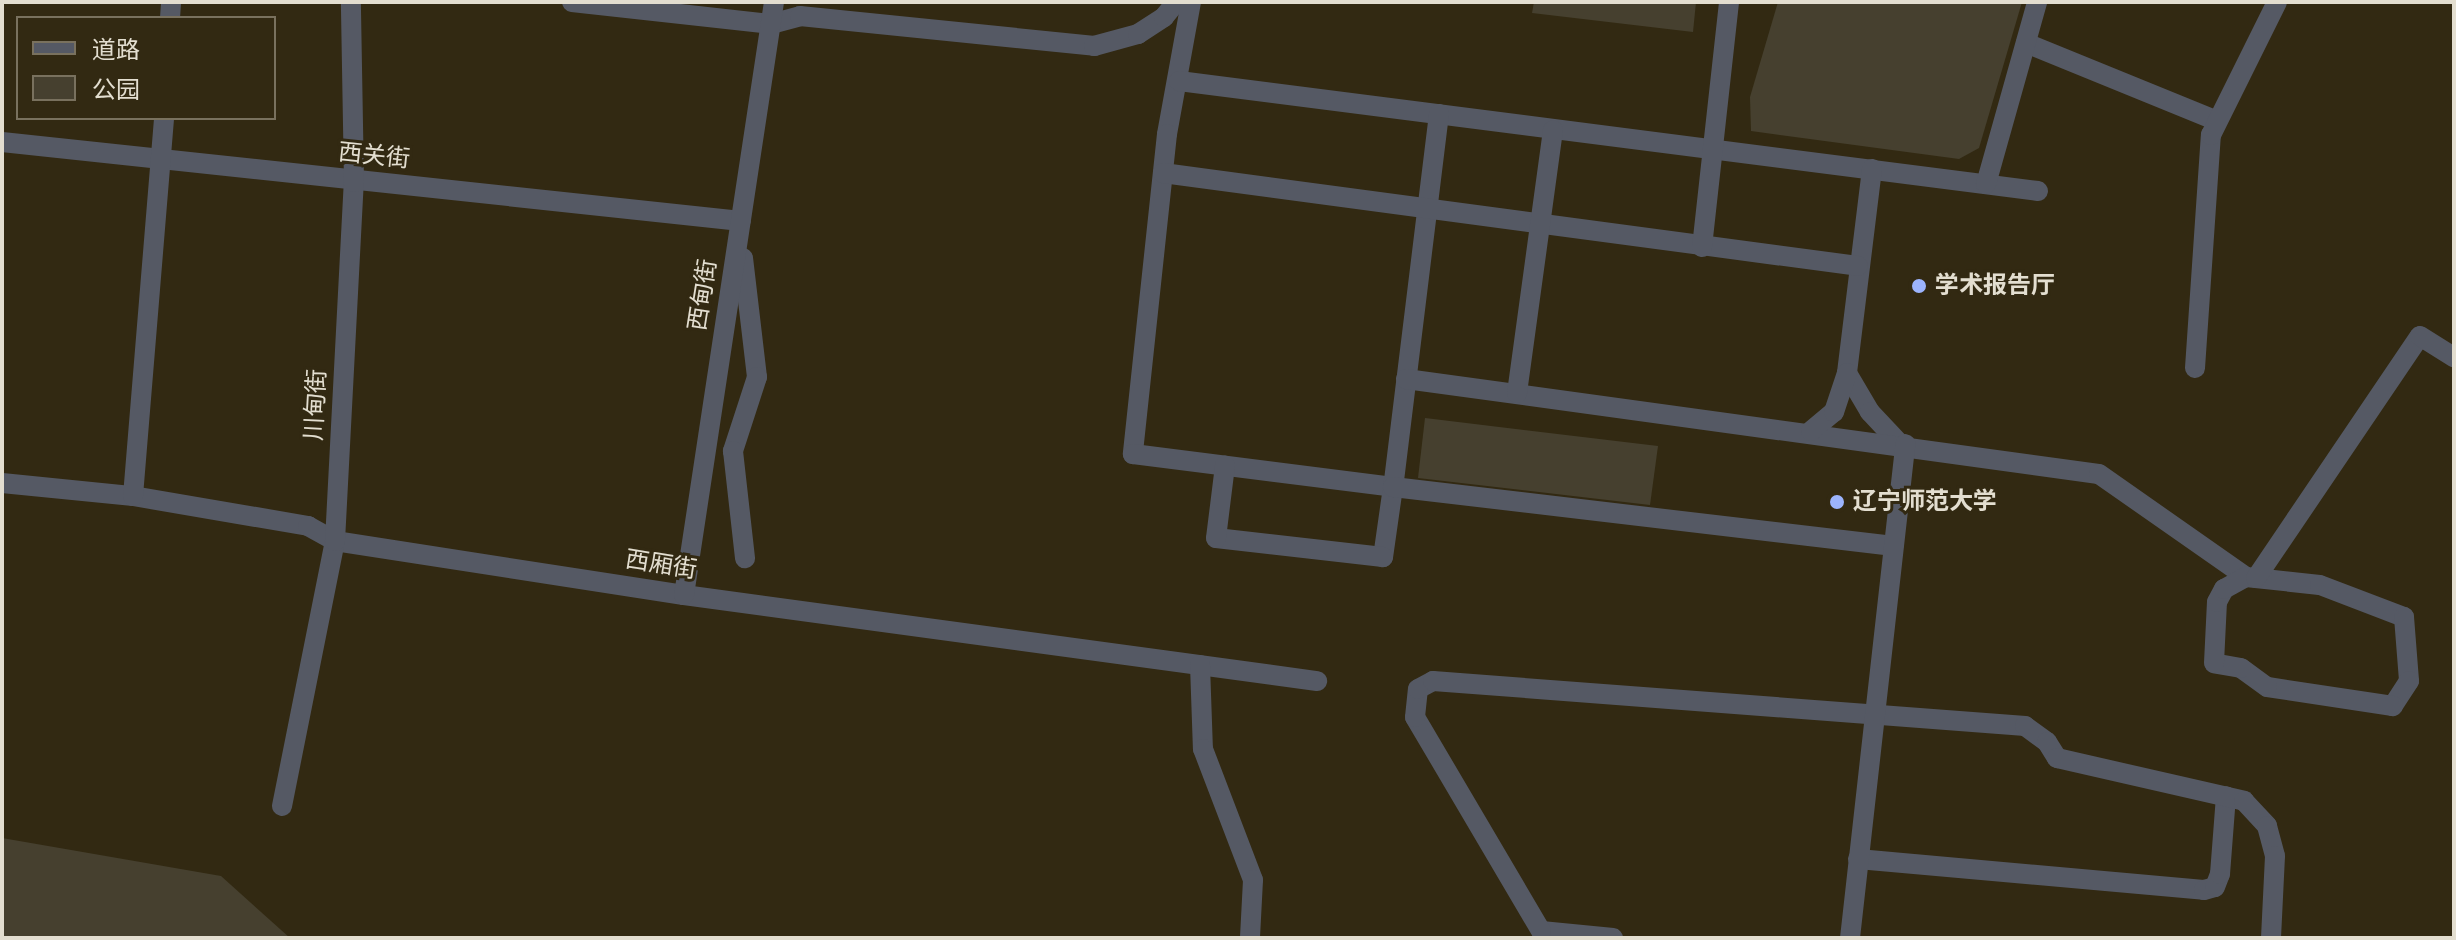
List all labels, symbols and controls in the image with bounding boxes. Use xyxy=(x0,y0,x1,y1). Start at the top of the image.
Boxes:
legend xyxy=(16,16,276,120)
text: 道路 xyxy=(92,34,140,66)
text: 公园 xyxy=(92,74,140,106)
street label: 西关街 xyxy=(337,138,411,174)
street label: 西甸街 xyxy=(683,257,723,333)
place label: 学术报告厅 xyxy=(1935,272,2055,300)
marker: 学术报告厅 xyxy=(1910,277,1928,295)
street label: 川甸街 xyxy=(300,368,332,442)
place label: 辽宁师范大学 xyxy=(1853,488,1997,516)
marker: 辽宁师范大学 xyxy=(1828,493,1846,511)
street label: 西厢街 xyxy=(623,545,699,585)

